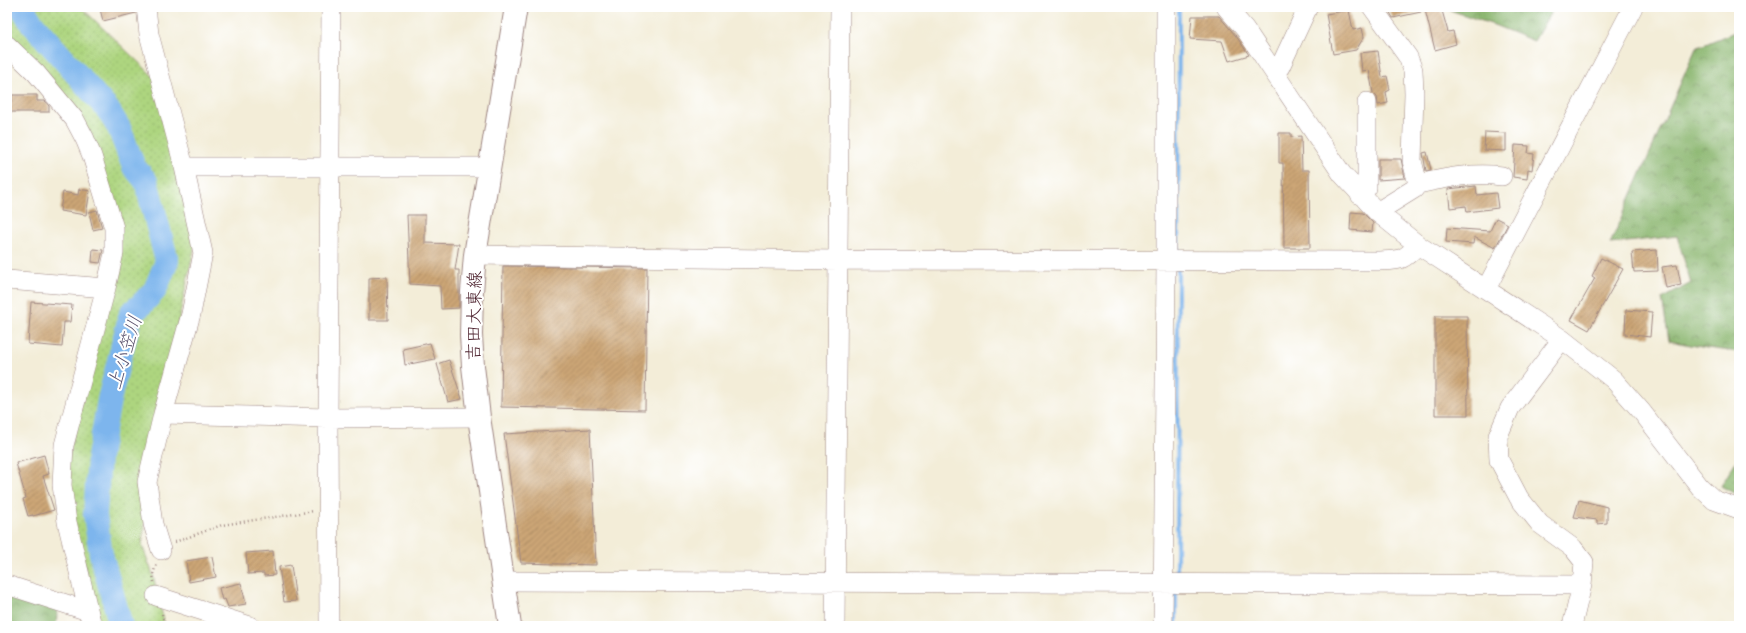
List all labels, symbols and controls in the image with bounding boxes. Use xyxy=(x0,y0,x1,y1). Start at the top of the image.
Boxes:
street label: 吉田大東線 xyxy=(462,271,490,361)
water label: 上小笠川 xyxy=(102,312,150,393)

